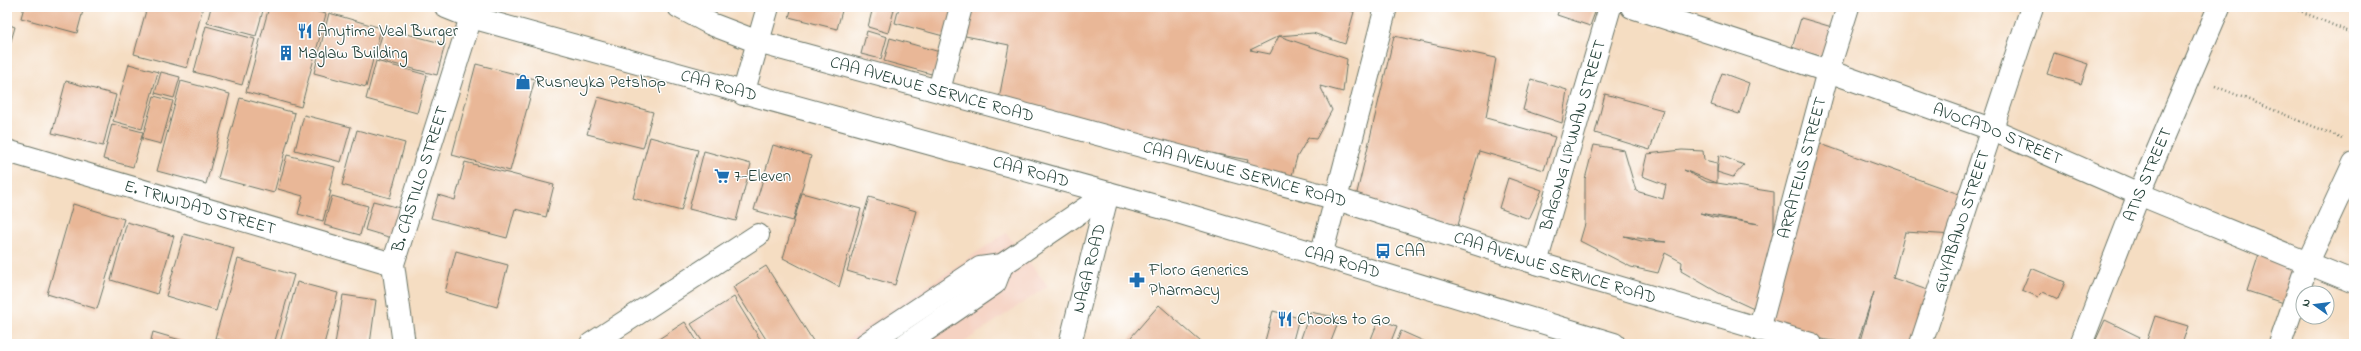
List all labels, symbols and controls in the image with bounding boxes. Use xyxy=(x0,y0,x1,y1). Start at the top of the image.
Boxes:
place label: Anytime Veal Burger xyxy=(317,19,459,46)
restaurant icon: Anytime Veal Burger xyxy=(296,22,314,40)
street label: BAGONG LIPUNAN STREET xyxy=(1533,37,1612,235)
place label: Maglaw Building xyxy=(298,41,408,68)
building icon: Maglaw Building xyxy=(277,44,295,62)
street label: CAA AVENUE SERVICE ROAD xyxy=(827,50,1037,129)
street label: CAA ROAD xyxy=(678,63,760,108)
place label: Rusneyka Petshop xyxy=(535,70,666,96)
shop icon: Rusneyka Petshop xyxy=(514,73,532,91)
street label: ARRATELIS STREET xyxy=(1771,94,1833,241)
street label: AVOCADO STREET xyxy=(1929,97,2067,171)
street label: B. CASTILLO STREET xyxy=(385,102,455,256)
street label: ATIS STREET xyxy=(2117,123,2179,225)
street label: CAA AVENUE SERVICE ROAD xyxy=(1140,134,1350,214)
street label: GUYABANO STREET xyxy=(1926,147,1997,296)
street label: CAA ROAD xyxy=(990,149,1072,194)
place label: 7-Eleven xyxy=(734,164,791,189)
supermarket icon: 7-Eleven xyxy=(713,167,731,185)
street label: E. TRINIDAD STREET xyxy=(121,173,279,242)
street label: NAGA ROAD xyxy=(1066,221,1112,316)
street label: CAA AVENUE SERVICE ROAD xyxy=(1451,225,1659,310)
street label: CAA ROAD xyxy=(1301,239,1383,285)
place label: CAA xyxy=(1395,239,1425,264)
bus stop icon: CAA xyxy=(1374,242,1392,260)
place label: Floro Generics Pharmacy xyxy=(1148,258,1249,304)
pharmacy icon: Floro Generics Pharmacy xyxy=(1128,271,1146,289)
north arrow xyxy=(2295,285,2335,325)
text: N xyxy=(2298,297,2315,308)
place label: Chooks to Go xyxy=(1297,307,1390,332)
restaurant icon: Chooks to Go xyxy=(1276,310,1294,328)

